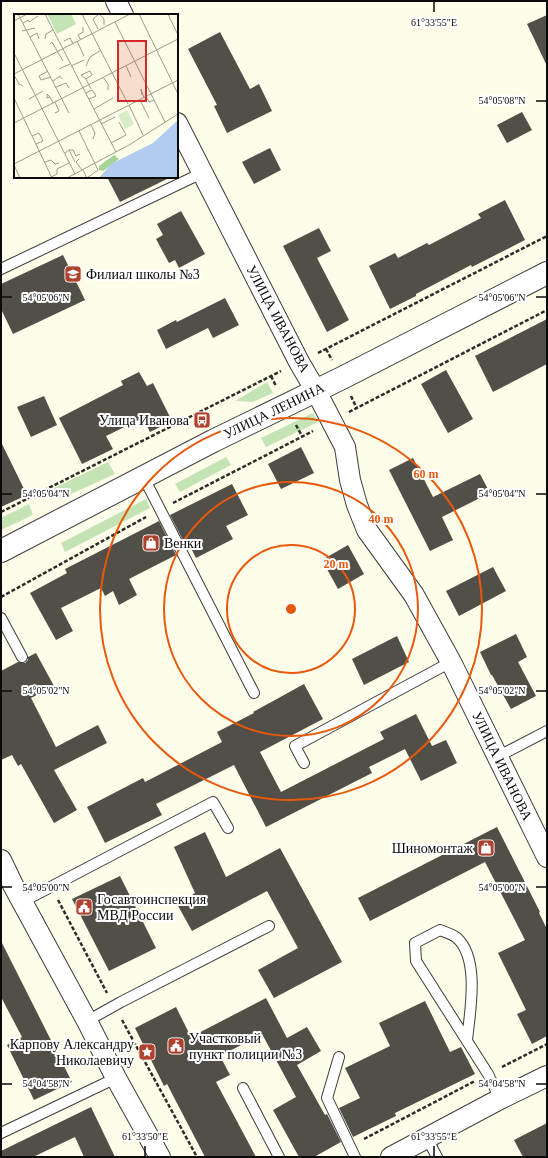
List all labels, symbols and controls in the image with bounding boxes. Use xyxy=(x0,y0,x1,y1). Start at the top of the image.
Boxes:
inset map xyxy=(14,14,178,178)
text: 61°33'55"E xyxy=(411,17,457,28)
text: 54°05'08"N xyxy=(478,95,526,106)
street label: УЛИЦА ИВАНОВА xyxy=(243,263,313,376)
school or university icon: Филиал школы №3 xyxy=(63,264,83,284)
place label: Филиал школы №3 xyxy=(86,267,200,282)
text: 54°05'06"N xyxy=(22,292,70,303)
text: 54°05'06"N xyxy=(478,292,526,303)
street label: УЛИЦА ЛЕНИНА xyxy=(221,380,328,442)
bus stop icon: Улица Иванова xyxy=(192,410,212,430)
place label: Улица Иванова xyxy=(99,413,190,428)
text: 60 m xyxy=(414,467,439,481)
text: 54°05'04"N xyxy=(22,488,70,499)
text: 54°05'04"N xyxy=(478,488,526,499)
text: 40 m xyxy=(369,512,394,526)
shop icon: Венки xyxy=(141,533,161,553)
place label: Венки xyxy=(164,536,202,551)
text: 20 m xyxy=(324,557,349,571)
centre of rings xyxy=(284,602,298,616)
text: 54°05'02"N xyxy=(22,685,70,696)
text: 54°05'02"N xyxy=(478,685,526,696)
street label: УЛИЦА ИВАНОВА xyxy=(469,709,535,824)
shop icon: Шиномонтаж xyxy=(476,838,496,858)
place label: Шиномонтаж xyxy=(392,841,473,856)
text: 54°05'00"N xyxy=(22,882,70,893)
text: 54°05'00"N xyxy=(478,882,526,893)
place label: Госавтоинспекция МВД России xyxy=(97,892,207,923)
public building icon: Госавтоинспекция МВД России xyxy=(74,897,94,917)
place label: Участковый пункт полиции №3 xyxy=(189,1031,302,1062)
public building icon: Участковый пункт полиции №3 xyxy=(166,1036,186,1056)
place label: Карпову Александру Николаевичу xyxy=(10,1037,134,1068)
place icon: Карпову Александру Николаевичу xyxy=(137,1042,157,1062)
text: 54°04'58"N xyxy=(22,1078,70,1089)
text: 54°04'58"N xyxy=(478,1078,526,1089)
text: 61°33'50"E xyxy=(122,1131,168,1142)
text: 61°33'55"E xyxy=(411,1131,457,1142)

